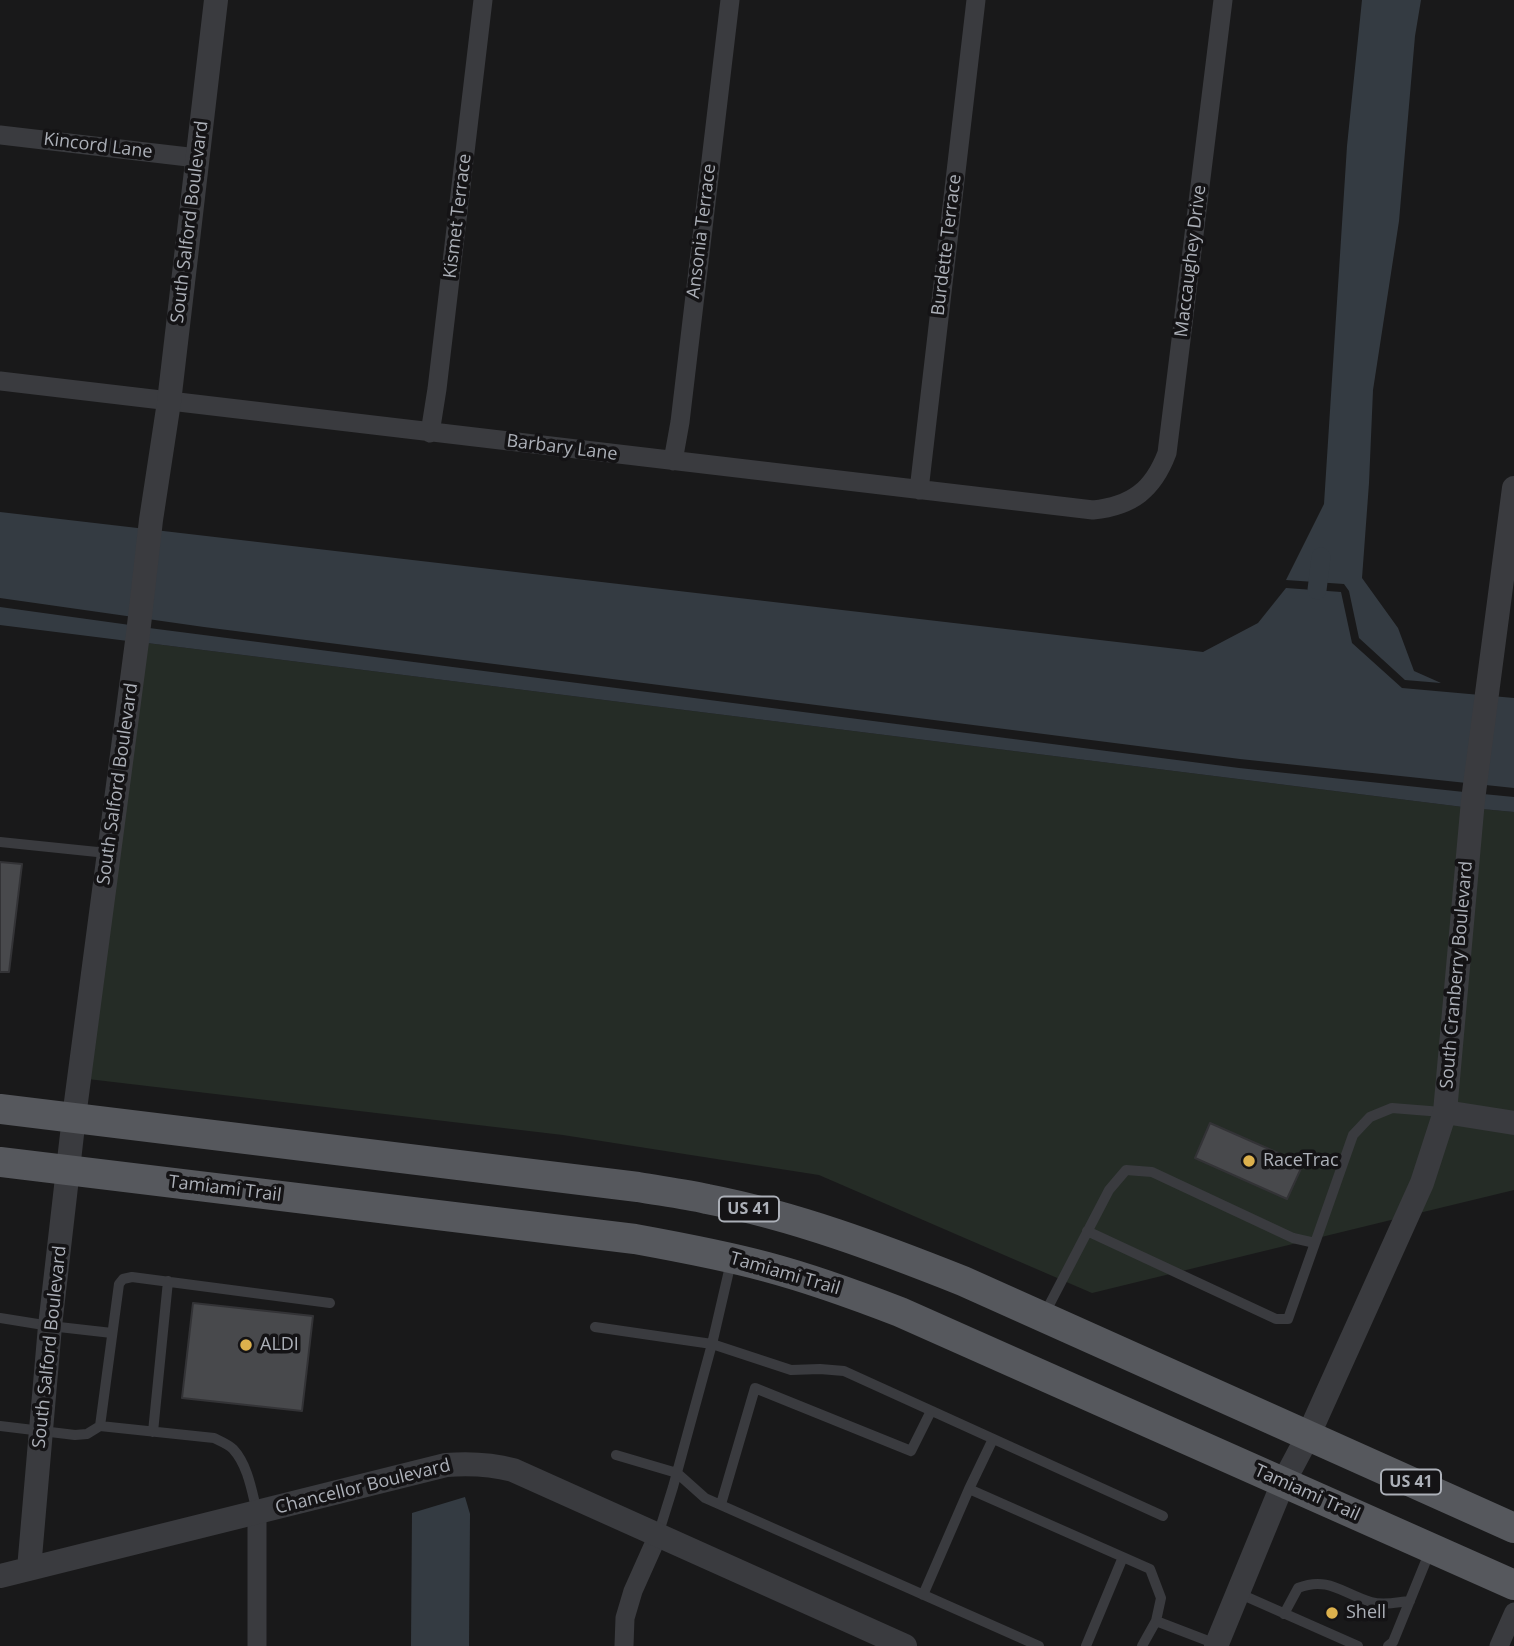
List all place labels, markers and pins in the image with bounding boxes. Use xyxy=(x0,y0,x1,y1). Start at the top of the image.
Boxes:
place label: RaceTrac xyxy=(1263,1150,1339,1172)
marker: RaceTrac xyxy=(1241,1153,1257,1169)
place label: ALDI xyxy=(260,1334,299,1356)
marker: ALDI xyxy=(238,1337,254,1353)
place label: Shell xyxy=(1346,1602,1386,1624)
marker: Shell xyxy=(1324,1605,1340,1621)

